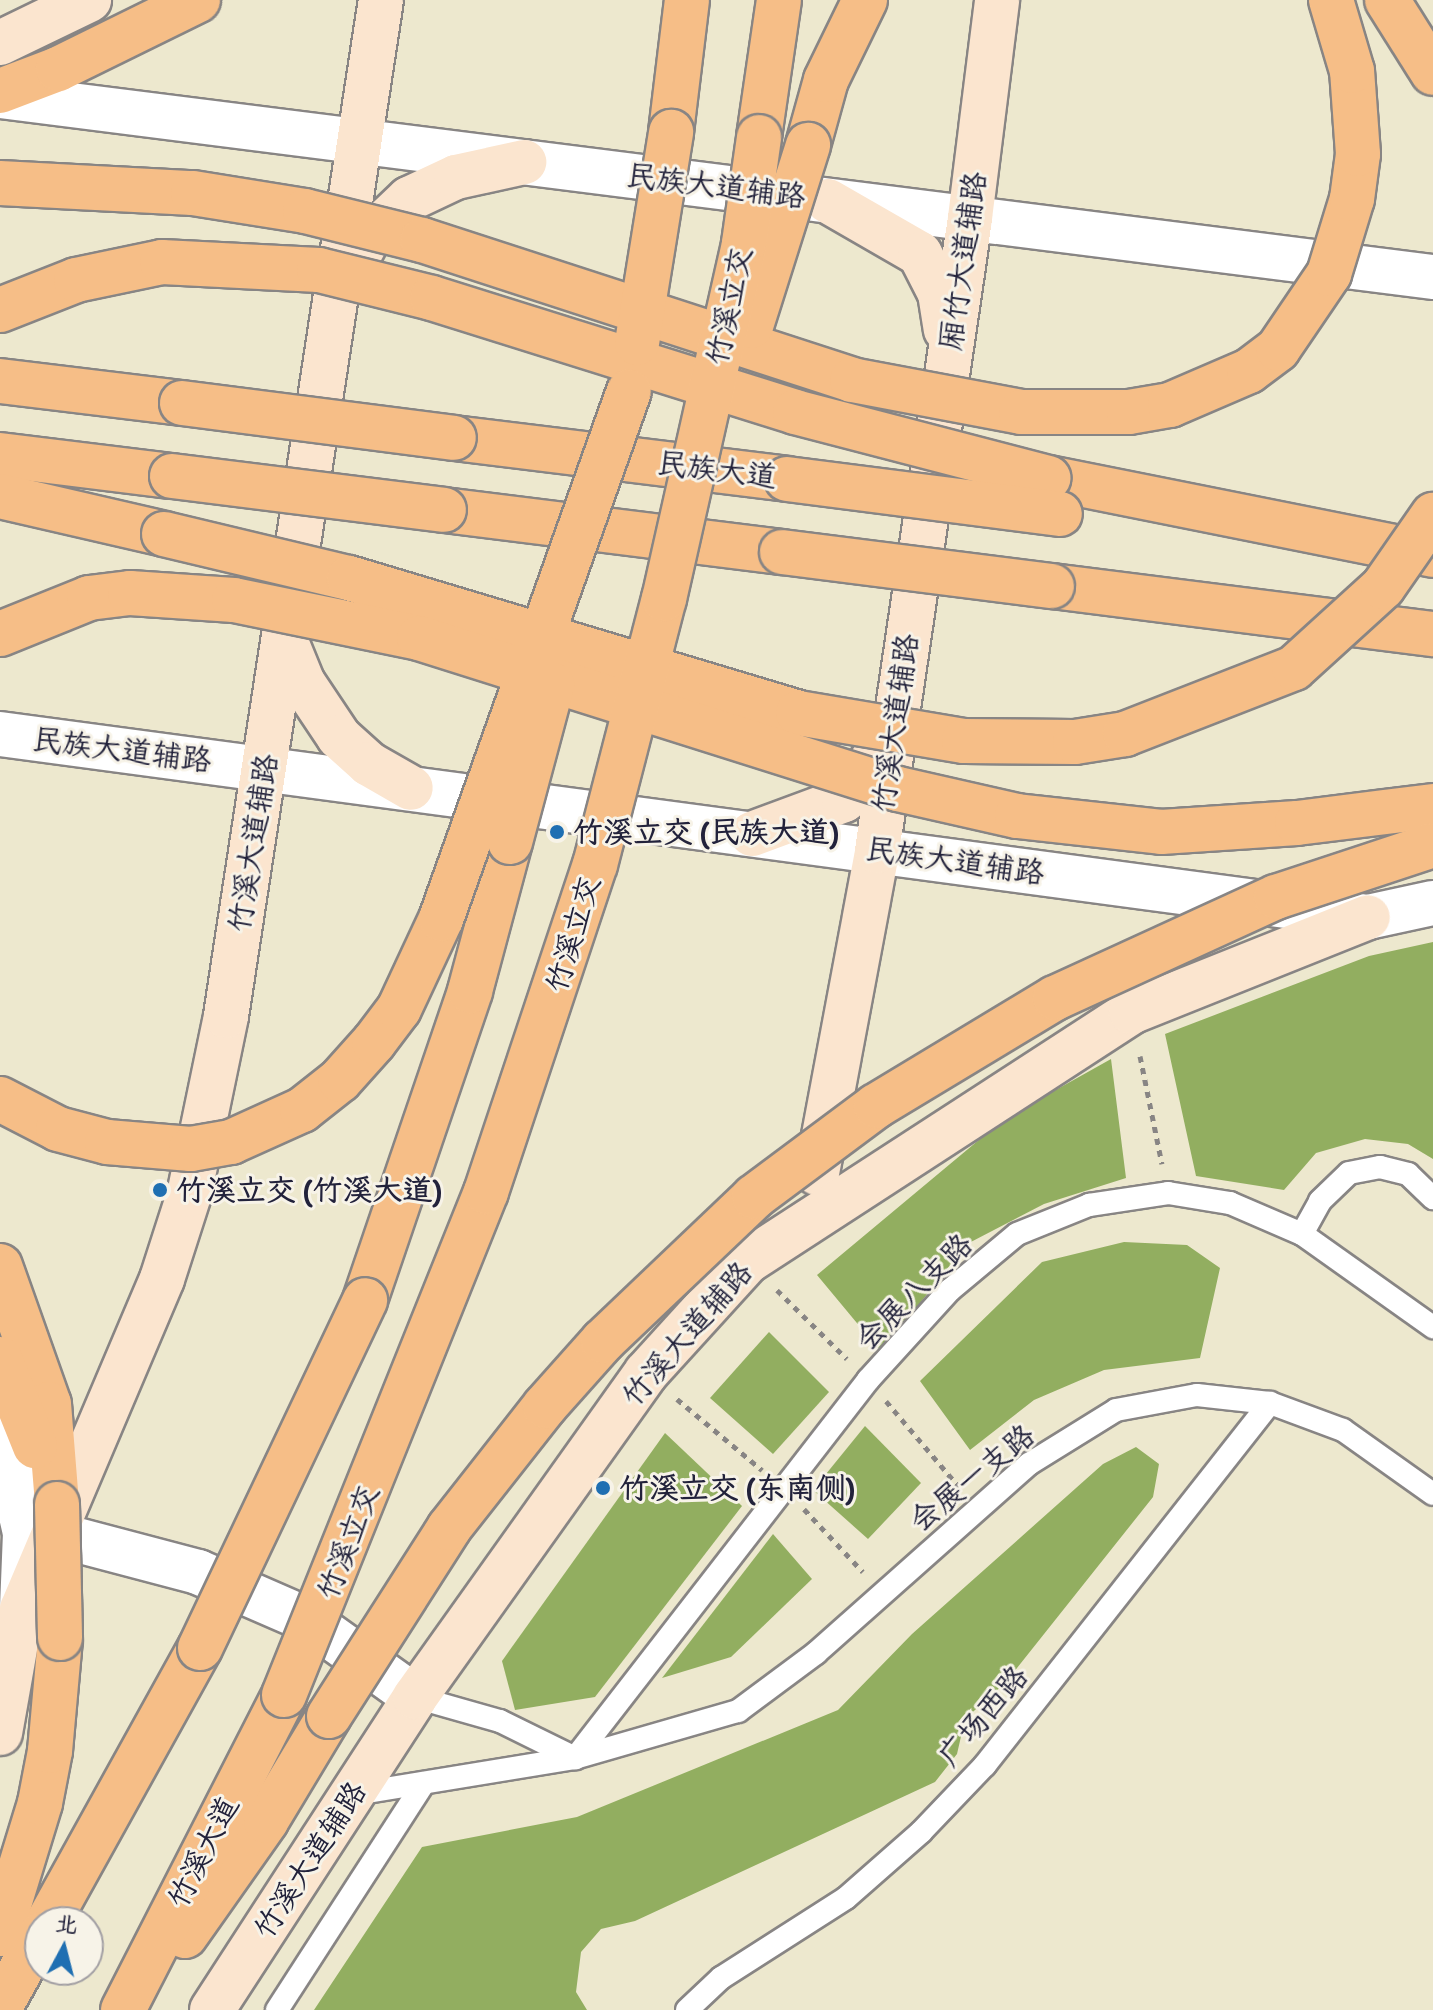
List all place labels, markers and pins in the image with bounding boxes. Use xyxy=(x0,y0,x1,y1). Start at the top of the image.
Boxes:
place label: 竹溪立交 (民族大道) xyxy=(573,814,839,850)
marker: 竹溪立交 (民族大道) xyxy=(548,823,566,841)
place label: 竹溪立交 (竹溪大道) xyxy=(176,1172,442,1208)
marker: 竹溪立交 (竹溪大道) xyxy=(151,1181,169,1199)
place label: 竹溪立交 (东南侧) xyxy=(619,1470,855,1506)
marker: 竹溪立交 (东南侧) xyxy=(594,1479,612,1497)

